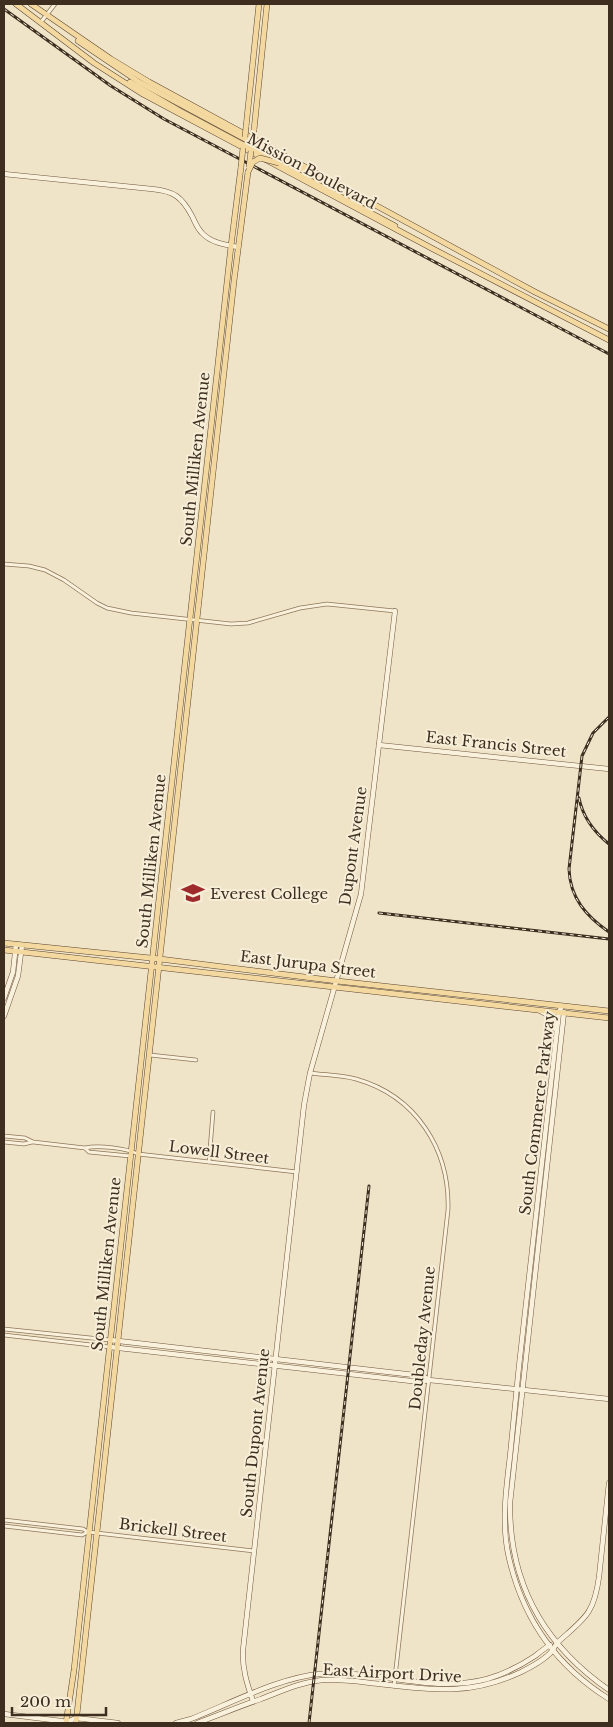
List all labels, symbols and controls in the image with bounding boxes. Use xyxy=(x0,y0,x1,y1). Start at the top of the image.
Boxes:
street label: Mission Boulevard xyxy=(244,129,380,213)
street label: South Milliken Avenue xyxy=(176,371,214,547)
street label: East Francis Street xyxy=(425,727,567,761)
street label: South Milliken Avenue xyxy=(132,773,170,949)
street label: Dupont Avenue xyxy=(335,785,371,907)
school or university icon: Everest College xyxy=(180,880,206,906)
place label: Everest College xyxy=(210,884,328,903)
street label: East Jurupa Street xyxy=(239,946,377,982)
street label: South Commerce Parkway xyxy=(515,1009,559,1216)
street label: Lowell Street xyxy=(168,1136,270,1168)
street label: South Milliken Avenue xyxy=(87,1176,125,1352)
street label: Doubleday Avenue xyxy=(405,1265,439,1411)
street label: South Dupont Avenue xyxy=(237,1347,273,1519)
street label: Brickell Street xyxy=(118,1514,228,1546)
street label: East Airport Drive xyxy=(322,1660,462,1686)
scale bar xyxy=(12,1684,106,1716)
text: 200 m xyxy=(20,1692,71,1711)

